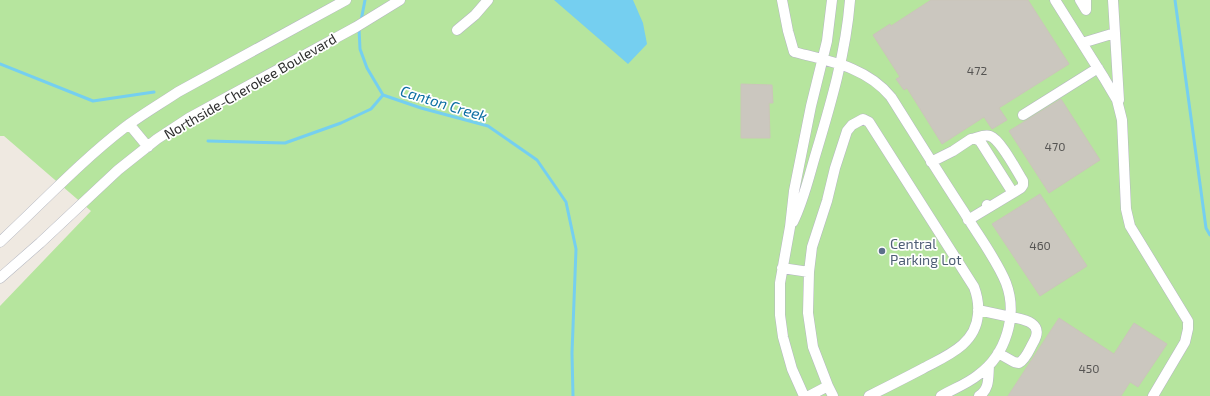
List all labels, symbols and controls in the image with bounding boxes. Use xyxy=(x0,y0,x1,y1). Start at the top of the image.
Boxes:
street label: Northside-Cherokee Boulevard xyxy=(161,30,339,142)
house number: 472 xyxy=(967,63,987,77)
water label: Canton Creek xyxy=(398,81,490,125)
house number: 470 xyxy=(1045,139,1065,153)
place label: Central Parking Lot xyxy=(890,235,962,268)
house number: 460 xyxy=(1029,238,1051,252)
marker: Central Parking Lot xyxy=(877,246,887,256)
house number: 450 xyxy=(1078,361,1100,375)

